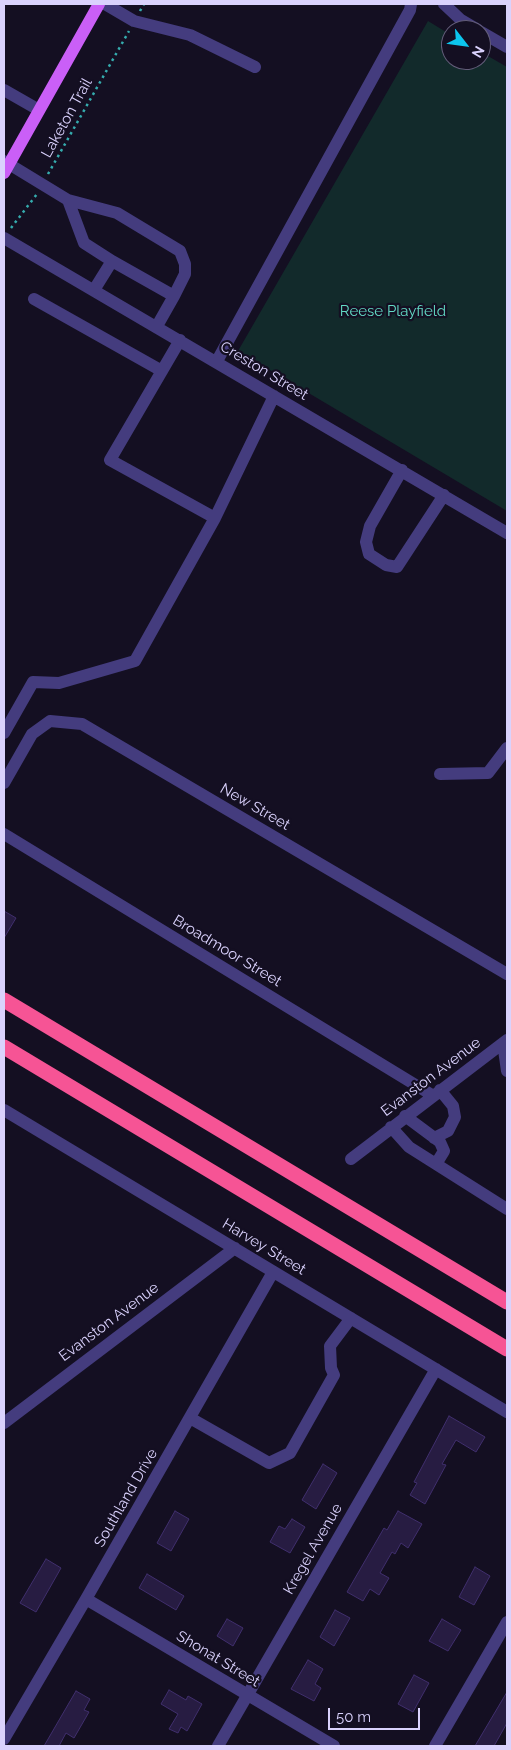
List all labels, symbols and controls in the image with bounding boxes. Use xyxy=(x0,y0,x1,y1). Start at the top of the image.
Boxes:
north arrow xyxy=(441,20,491,70)
text: N xyxy=(469,43,488,61)
street label: Laketon Trail xyxy=(38,75,96,161)
park label: Reese Playfield xyxy=(340,302,446,320)
street label: Creston Street xyxy=(217,338,311,404)
street label: New Street xyxy=(217,780,293,834)
street label: Broadmoor Street xyxy=(169,911,285,991)
street label: Evanston Avenue xyxy=(378,1034,484,1120)
street label: Harvey Street xyxy=(219,1215,309,1279)
street label: Evanston Avenue xyxy=(56,1279,162,1365)
street label: Southland Drive xyxy=(91,1446,161,1550)
street label: Kregel Avenue xyxy=(280,1500,346,1598)
street label: Shonat Street xyxy=(173,1627,263,1691)
scale bar xyxy=(331,1698,424,1730)
text: 50 m xyxy=(336,1708,371,1726)

